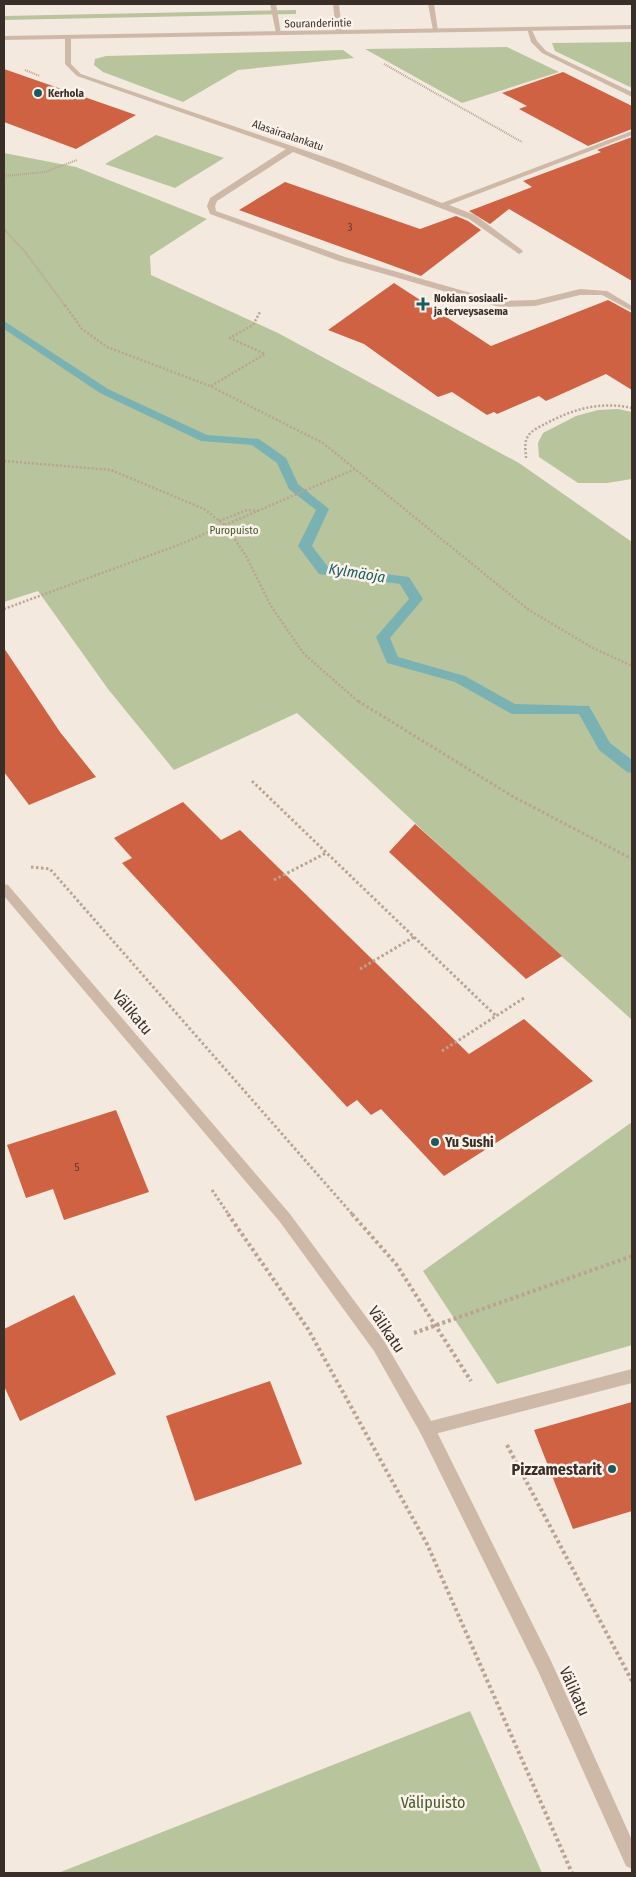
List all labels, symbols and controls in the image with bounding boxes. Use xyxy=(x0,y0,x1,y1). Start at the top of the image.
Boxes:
street label: Souranderintie xyxy=(284,16,352,31)
marker: Kerhola xyxy=(32,87,44,99)
place label: Kerhola xyxy=(48,87,84,100)
street label: Alasairaalankatu xyxy=(250,117,325,154)
house number: 3 xyxy=(348,221,353,234)
place label: Nokian sosiaali- ja terveysasema xyxy=(433,292,509,318)
marker: Nokian sosiaali- ja terveysasema xyxy=(416,297,430,311)
park label: Puropuisto xyxy=(210,524,259,537)
water label: Kylmäoja xyxy=(327,560,387,586)
street label: Välikatu xyxy=(109,986,157,1038)
place label: Yu Sushi xyxy=(444,1134,494,1151)
marker: Yu Sushi xyxy=(429,1136,441,1148)
house number: 5 xyxy=(74,1161,80,1174)
street label: Välikatu xyxy=(364,1302,409,1356)
place label: Pizzamestarit xyxy=(512,1460,602,1479)
marker: Pizzamestarit xyxy=(606,1463,618,1475)
street label: Välikatu xyxy=(555,1664,594,1719)
park label: Välipuisto xyxy=(401,1793,465,1812)

